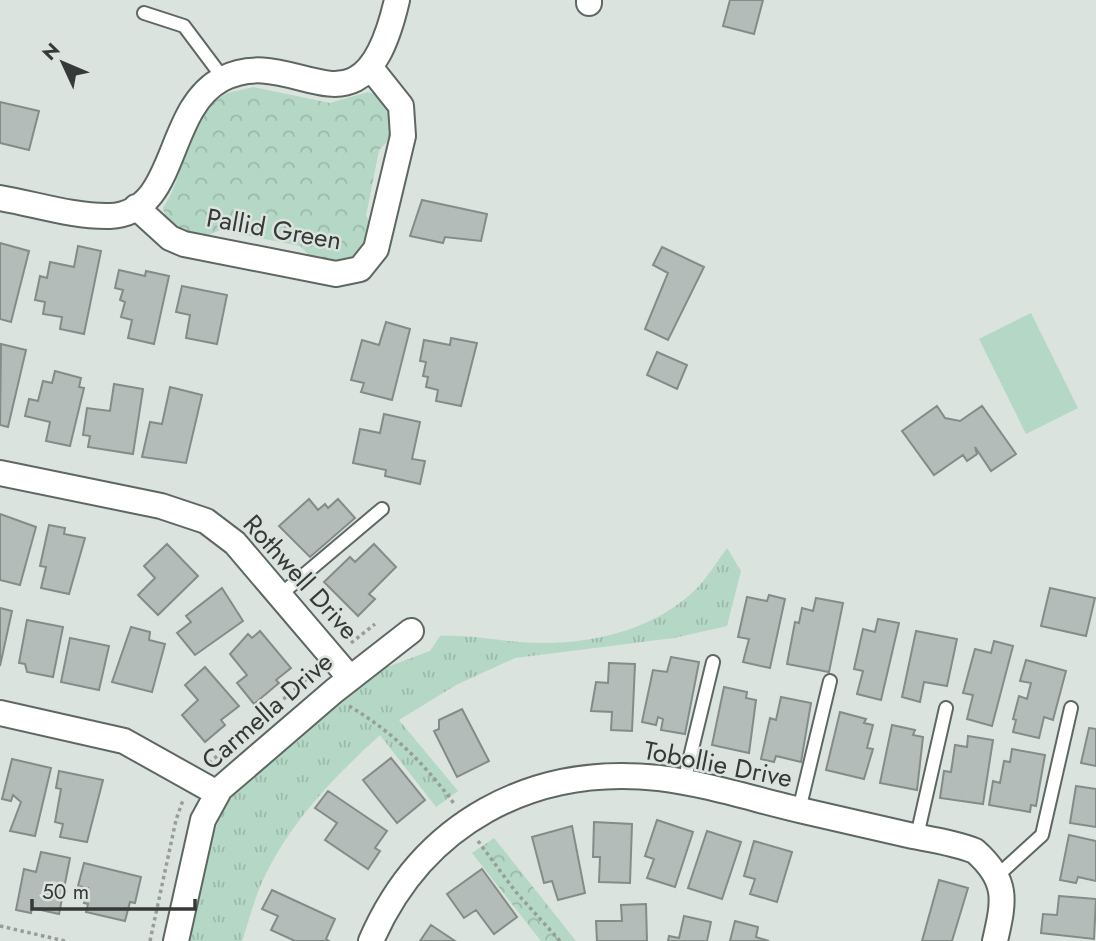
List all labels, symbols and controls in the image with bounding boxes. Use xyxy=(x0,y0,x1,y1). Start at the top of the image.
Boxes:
north arrow xyxy=(28,28,98,98)
text: N xyxy=(36,37,66,66)
street label: Pallid Green xyxy=(204,198,344,260)
street label: Rothwell Drive xyxy=(234,506,368,648)
street label: Carmella Drive xyxy=(193,643,341,779)
street label: Tobollie Drive xyxy=(641,731,795,797)
scale bar xyxy=(32,867,194,911)
text: 50 m xyxy=(42,877,89,907)

